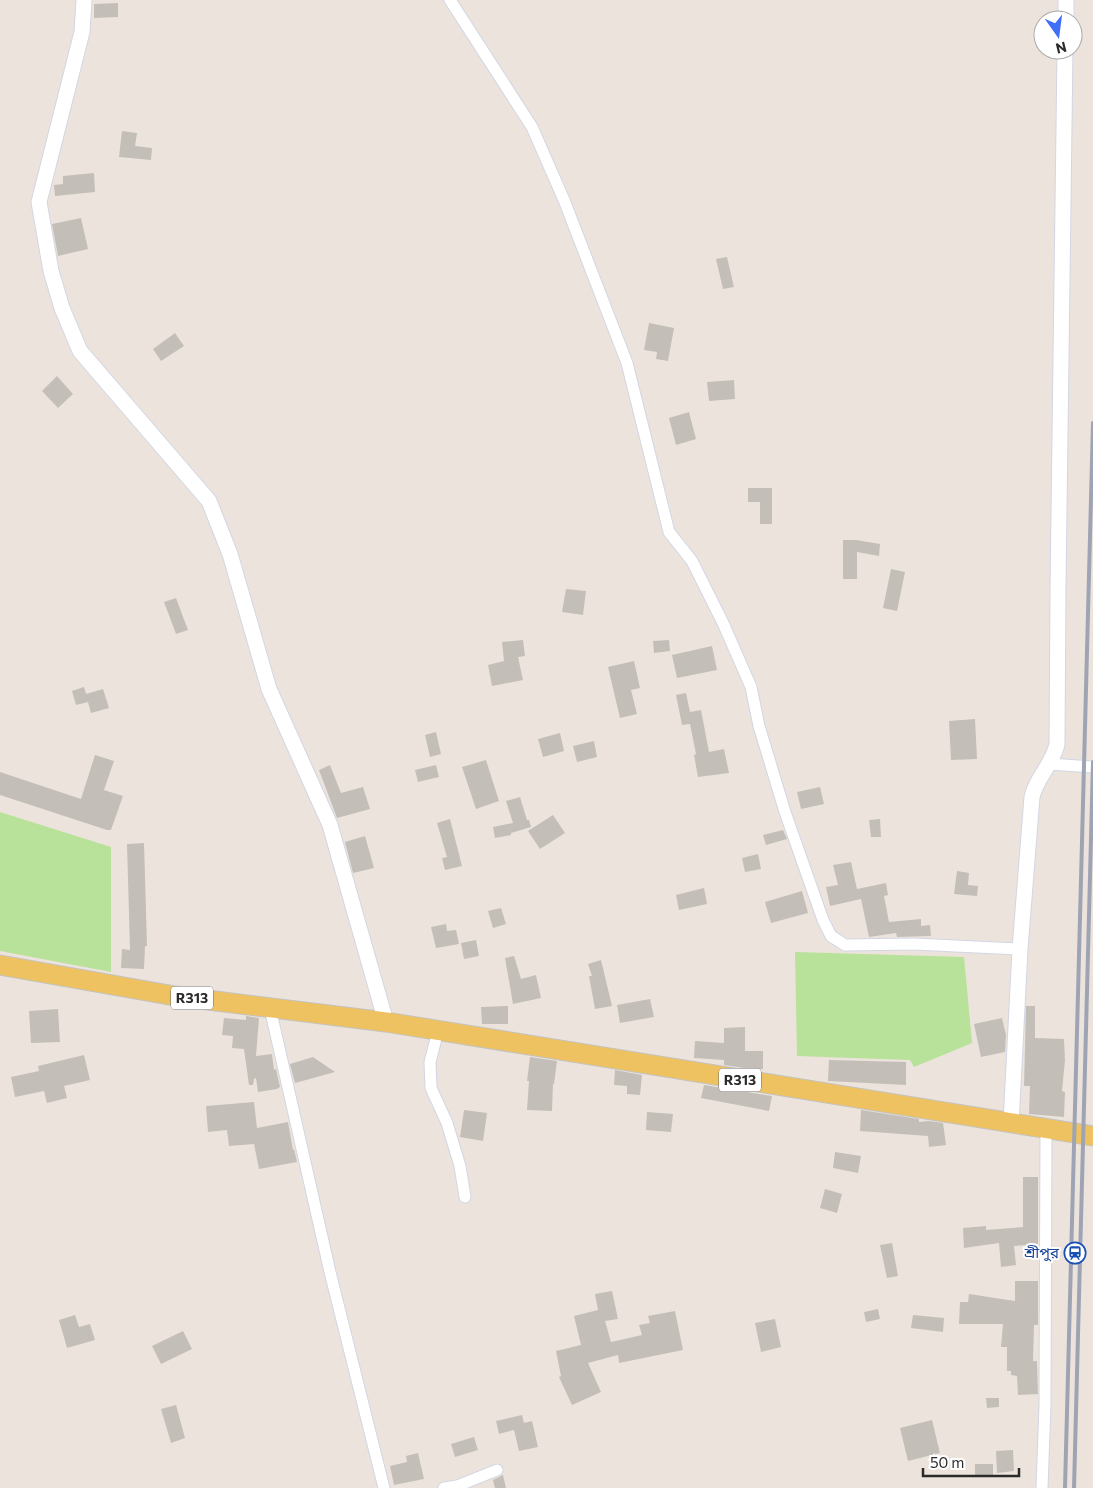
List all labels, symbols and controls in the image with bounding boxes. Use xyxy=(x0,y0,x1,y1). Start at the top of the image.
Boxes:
north arrow xyxy=(1033,10,1083,60)
text: N xyxy=(1054,39,1068,58)
road number: R313 xyxy=(171,986,213,1010)
road number: R313 xyxy=(719,1068,761,1092)
station icon: শ্রীপুর xyxy=(1063,1241,1087,1265)
place label: শ্রীপুর xyxy=(1023,1243,1060,1262)
scale bar xyxy=(923,1446,1019,1478)
text: 50 m xyxy=(930,1453,964,1471)

